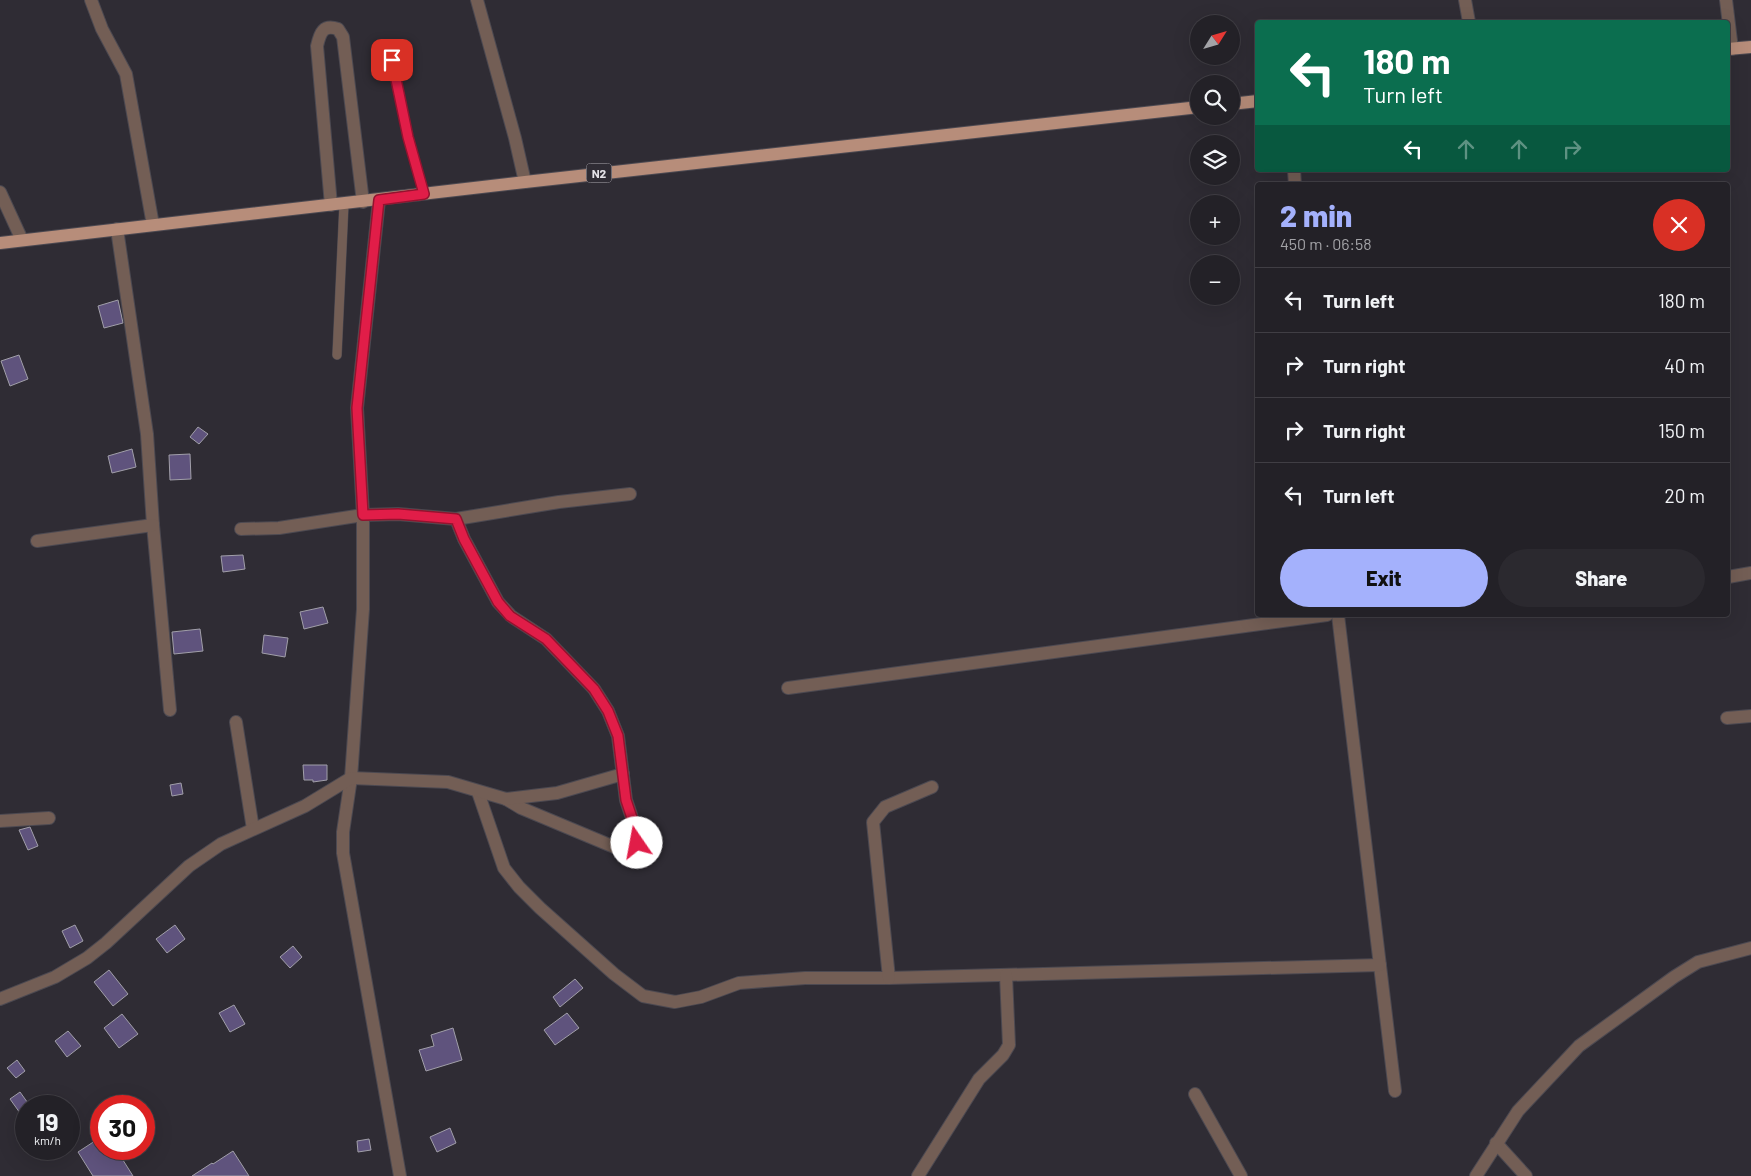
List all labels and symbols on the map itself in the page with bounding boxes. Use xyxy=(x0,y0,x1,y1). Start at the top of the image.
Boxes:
north arrow xyxy=(1190,15,1240,65)
pin xyxy=(371,39,413,81)
road number: N2 xyxy=(586,164,612,182)
position arrow xyxy=(610,816,662,868)
speed limit sign: 30 xyxy=(90,1095,155,1160)

